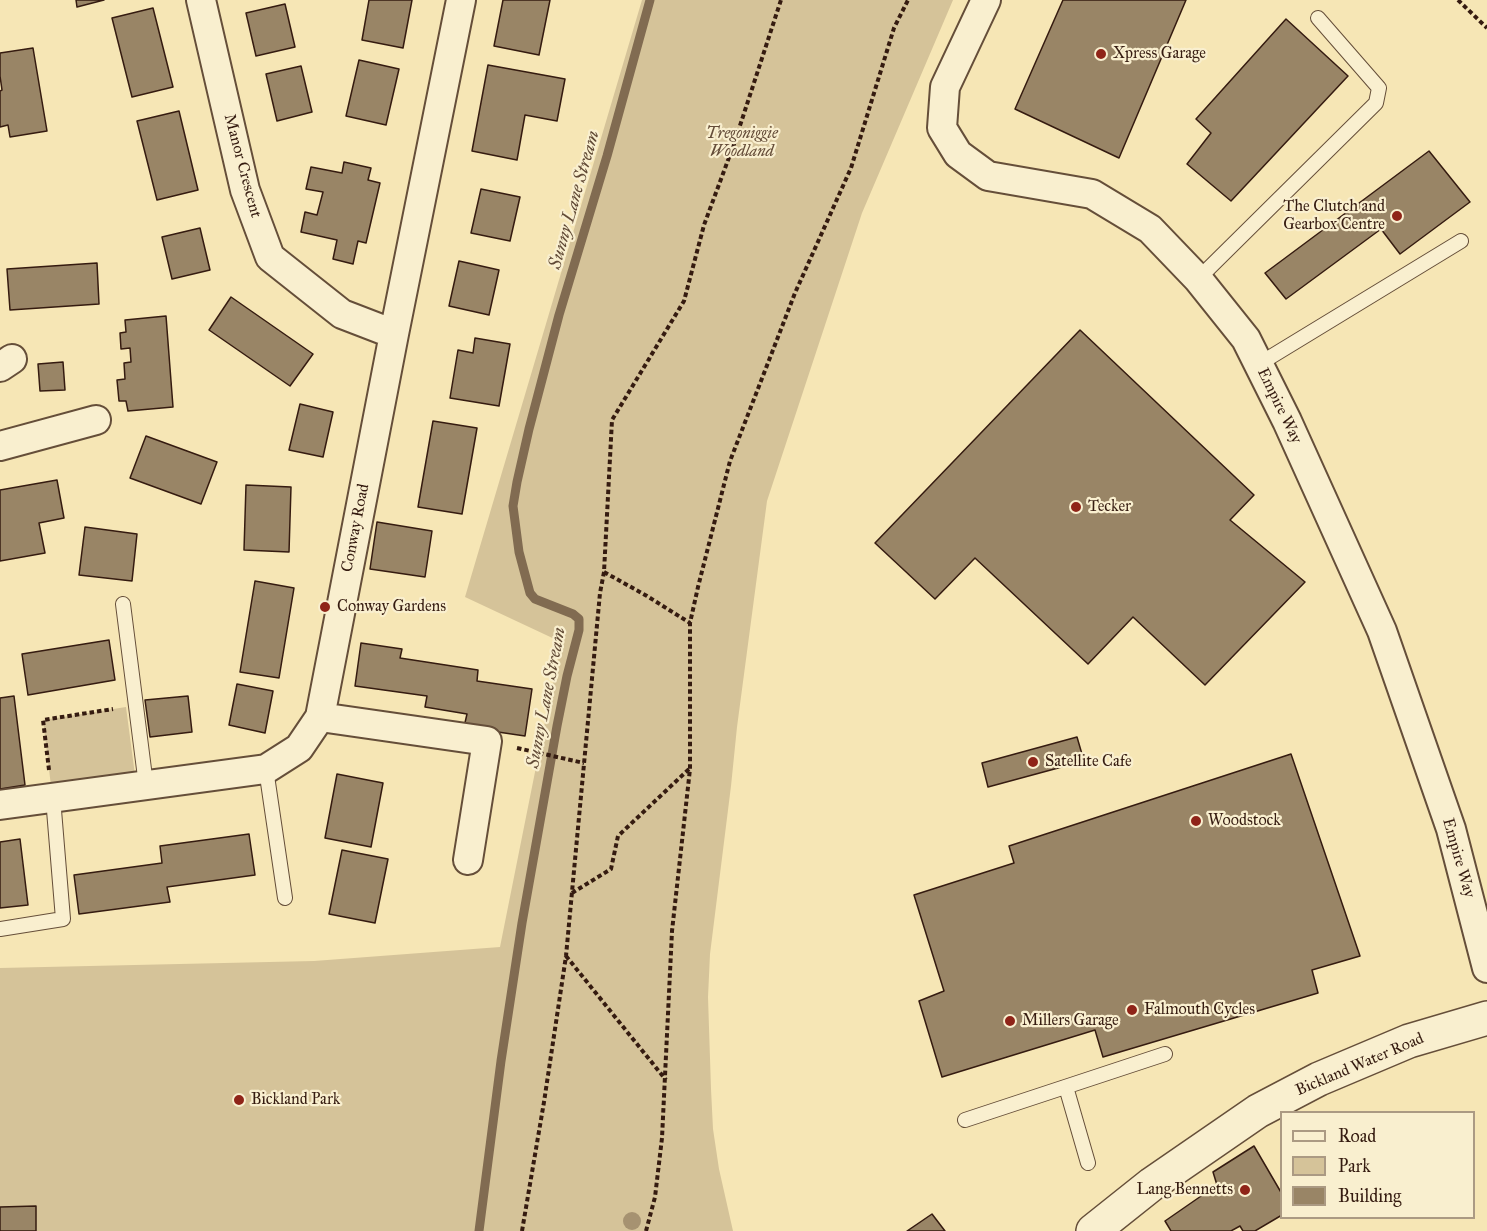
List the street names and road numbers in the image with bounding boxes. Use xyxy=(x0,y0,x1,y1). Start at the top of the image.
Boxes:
street label: Manor Crescent xyxy=(219,112,265,220)
street label: Empire Way xyxy=(1252,365,1306,447)
street label: Conway Road xyxy=(338,482,374,574)
street label: Empire Way xyxy=(1437,816,1479,900)
street label: Bickland Water Road xyxy=(1293,1029,1427,1101)

